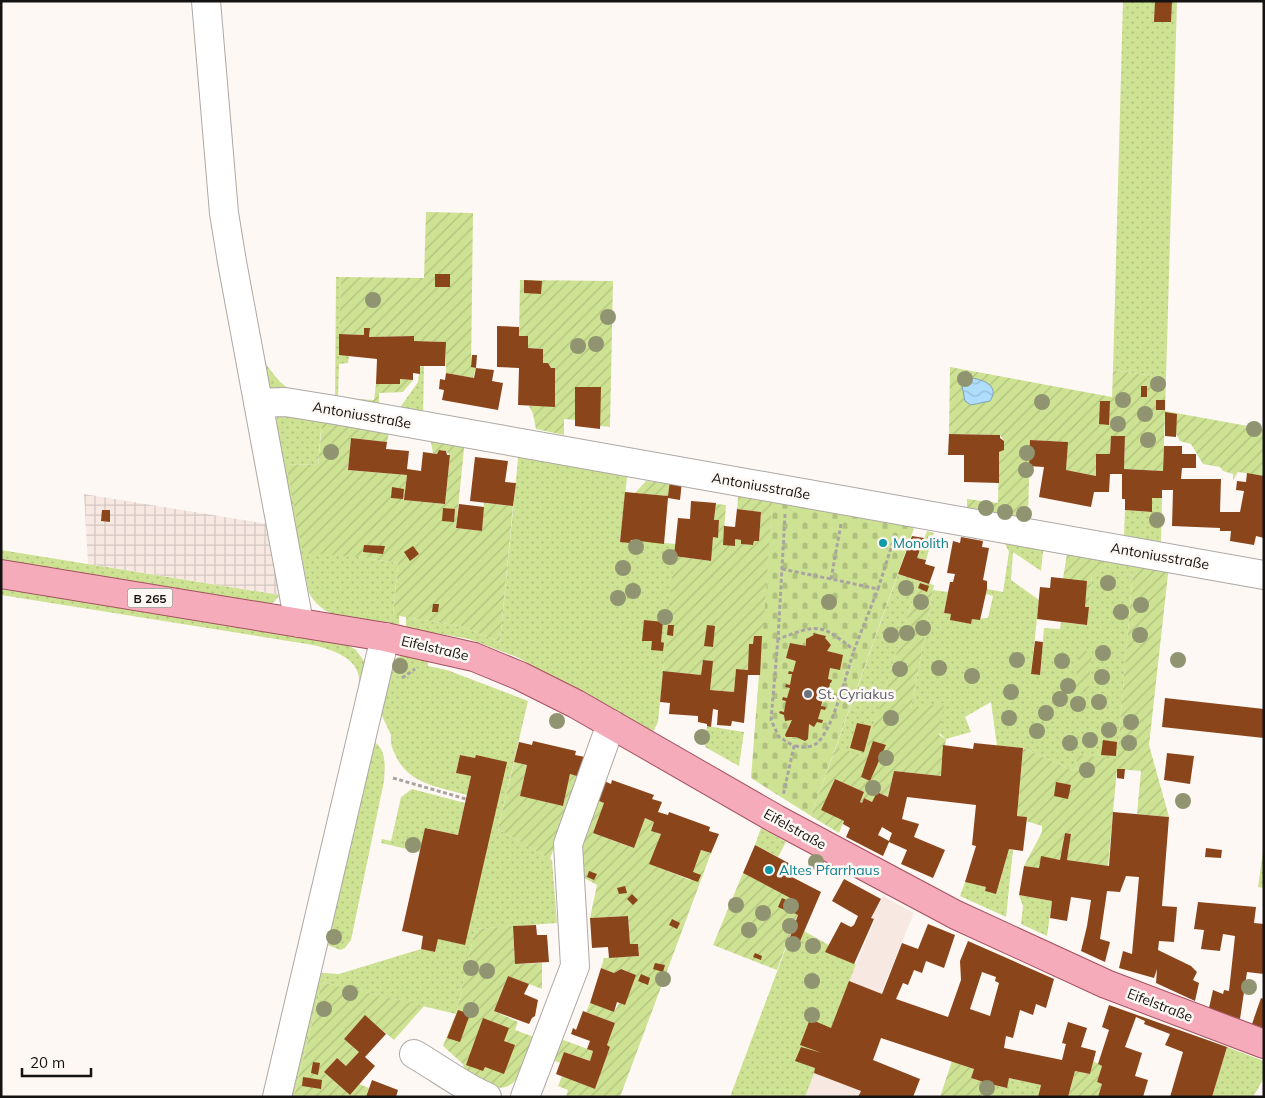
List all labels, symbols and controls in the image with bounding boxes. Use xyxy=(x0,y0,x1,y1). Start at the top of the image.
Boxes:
street label: Antoniusstraße xyxy=(311,397,413,433)
street label: Antoniusstraße xyxy=(710,468,812,504)
place label: Monolith xyxy=(893,534,949,552)
marker: Monolith xyxy=(877,537,889,549)
street label: Antoniusstraße xyxy=(1109,538,1211,574)
road number: B 265 xyxy=(128,588,172,608)
street label: Eifelstraße xyxy=(399,631,471,665)
place label: St. Cyriakus xyxy=(818,685,894,703)
marker: St. Cyriakus xyxy=(802,688,814,700)
street label: Eifelstraße xyxy=(761,804,829,854)
place label: Altes Pfarrhaus xyxy=(779,861,880,879)
marker: Altes Pfarrhaus xyxy=(763,864,775,876)
street label: Eifelstraße xyxy=(1125,984,1195,1026)
scale bar xyxy=(22,1046,91,1078)
text: 20 m xyxy=(30,1053,65,1072)

